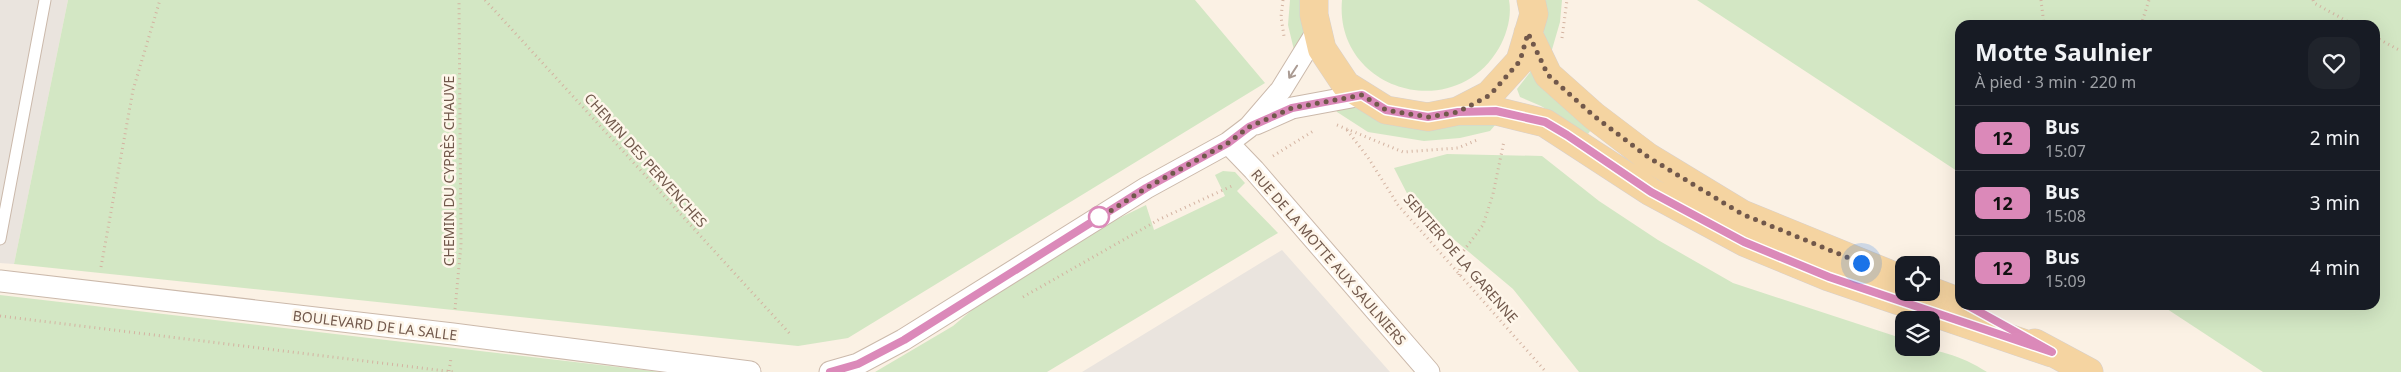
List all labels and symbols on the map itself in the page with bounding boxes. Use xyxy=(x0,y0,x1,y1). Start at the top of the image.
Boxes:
one-way arrow xyxy=(1288,65,1299,79)
street label: CHEMIN DU CYPRÈS CHAUVE xyxy=(439,76,458,266)
street label: CHEMIN DES PERVENCHES xyxy=(581,89,712,231)
street label: RUE DE LA MOTTE AUX SAULNIERS xyxy=(1247,165,1411,349)
street label: SENTIER DE LA GARENNE xyxy=(1400,189,1522,327)
unlabelled marker xyxy=(1088,206,1110,228)
your location xyxy=(1849,251,1874,276)
street label: BOULEVARD DE LA SALLE xyxy=(292,305,458,345)

